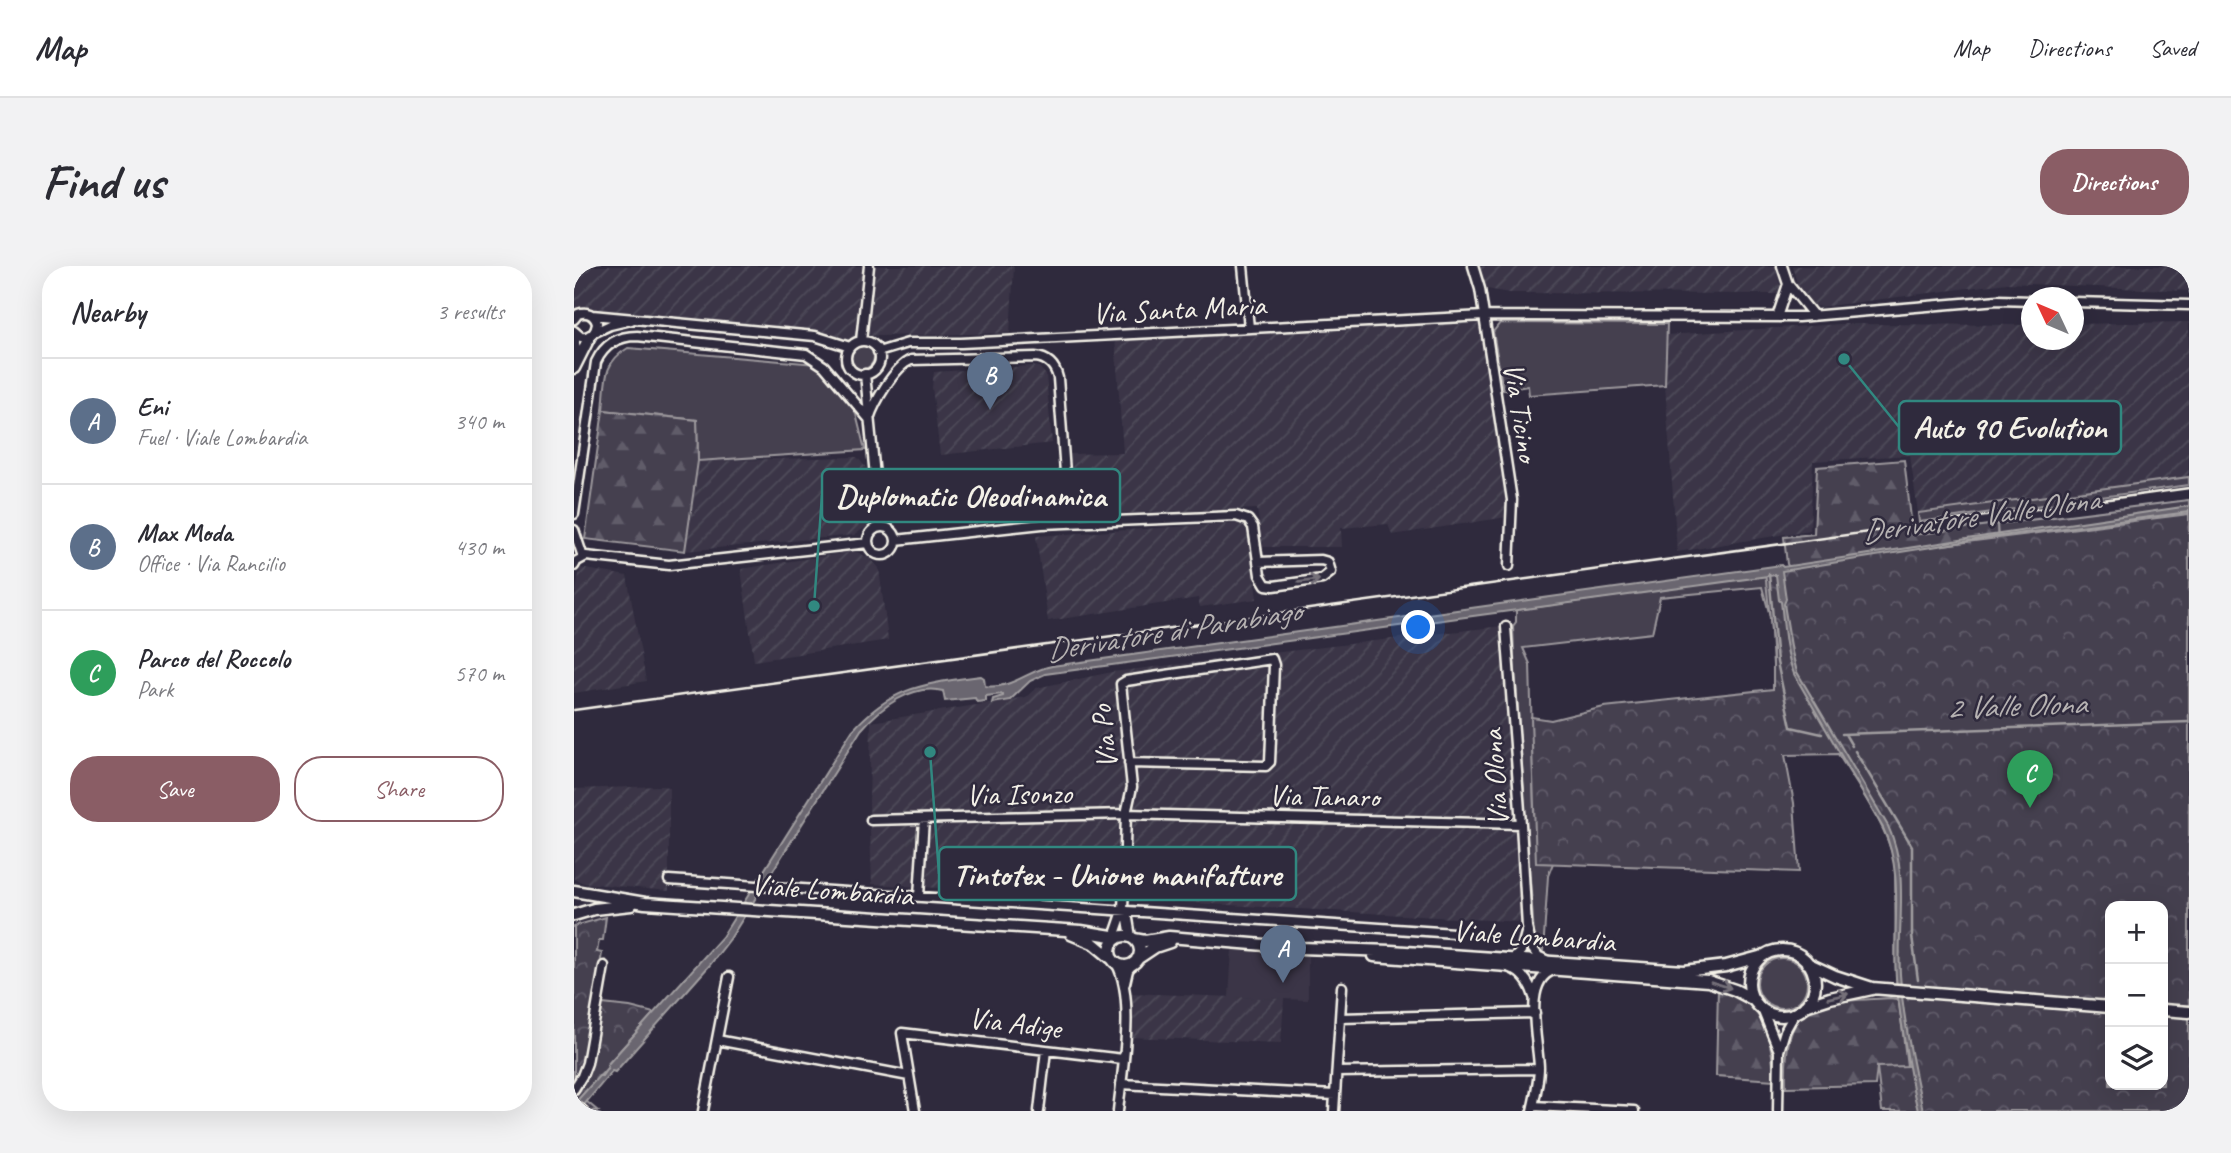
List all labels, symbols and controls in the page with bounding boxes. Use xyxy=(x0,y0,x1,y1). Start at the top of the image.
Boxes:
text: Map xyxy=(35,27,86,69)
text: Map xyxy=(1953,33,1990,63)
text: Directions xyxy=(2028,33,2111,63)
text: Saved xyxy=(2149,33,2196,63)
button: Directions xyxy=(2040,149,2189,215)
text: Find us xyxy=(42,151,164,213)
street label: Via Santa Maria xyxy=(1091,285,1268,333)
north arrow xyxy=(2021,287,2084,350)
text: Nearby xyxy=(70,293,146,331)
text: 3 results xyxy=(437,297,504,326)
pin: B xyxy=(967,352,1013,410)
street label: Via Ticino xyxy=(1494,360,1548,467)
text: Eni xyxy=(137,390,168,423)
callout: Auto 90 Evolution xyxy=(1899,401,2121,454)
text: A xyxy=(87,407,99,436)
text: 340 m xyxy=(455,407,504,436)
text: Auto 90 Evolution xyxy=(1913,407,2108,448)
text: Fuel · Viale Lombardia xyxy=(137,423,307,452)
callout: Duplomatic Oleodinamica xyxy=(822,469,1120,522)
text: Duplomatic Oleodinamica xyxy=(836,475,1108,516)
water label: Derivatore Valle Olona xyxy=(1859,478,2105,552)
text: Max Moda xyxy=(137,516,232,549)
text: B xyxy=(87,533,99,562)
text: 430 m xyxy=(455,533,504,562)
text: Office · Via Rancilio xyxy=(137,549,285,578)
one-way arrow xyxy=(1297,575,1319,588)
water label: Derivatore di Parabiago xyxy=(1043,589,1309,671)
your location xyxy=(1401,610,1435,644)
text: Parco del Roccolo xyxy=(137,642,290,675)
text: C xyxy=(88,659,98,688)
text: 570 m xyxy=(455,659,504,688)
text: Park xyxy=(137,675,173,704)
water label: 2 Valle Olona xyxy=(1945,682,2090,728)
street label: Via Po xyxy=(1082,702,1126,771)
street label: Via Olona xyxy=(1473,726,1517,828)
pin: C xyxy=(2007,750,2053,808)
button: Save xyxy=(70,756,280,822)
button: Share xyxy=(294,756,504,822)
street label: Via Isonzo xyxy=(966,774,1074,814)
street label: Via Tanaro xyxy=(1268,776,1383,816)
callout: Tintotex - Unione manifatture xyxy=(939,847,1296,900)
text: Tintotex - Unione manifatture xyxy=(953,854,1284,895)
street label: Viale Lombardia xyxy=(750,865,916,915)
map controls xyxy=(2105,901,2168,1090)
button: + xyxy=(2105,901,2168,964)
street label: Viale Lombardia xyxy=(1452,911,1618,961)
pin: A xyxy=(1260,925,1306,983)
button: − xyxy=(2105,964,2168,1027)
one-way arrow xyxy=(1709,980,1731,992)
one-way arrow xyxy=(1826,989,1849,1002)
street label: Via Adige xyxy=(967,999,1065,1048)
button: layers xyxy=(2105,1027,2168,1090)

